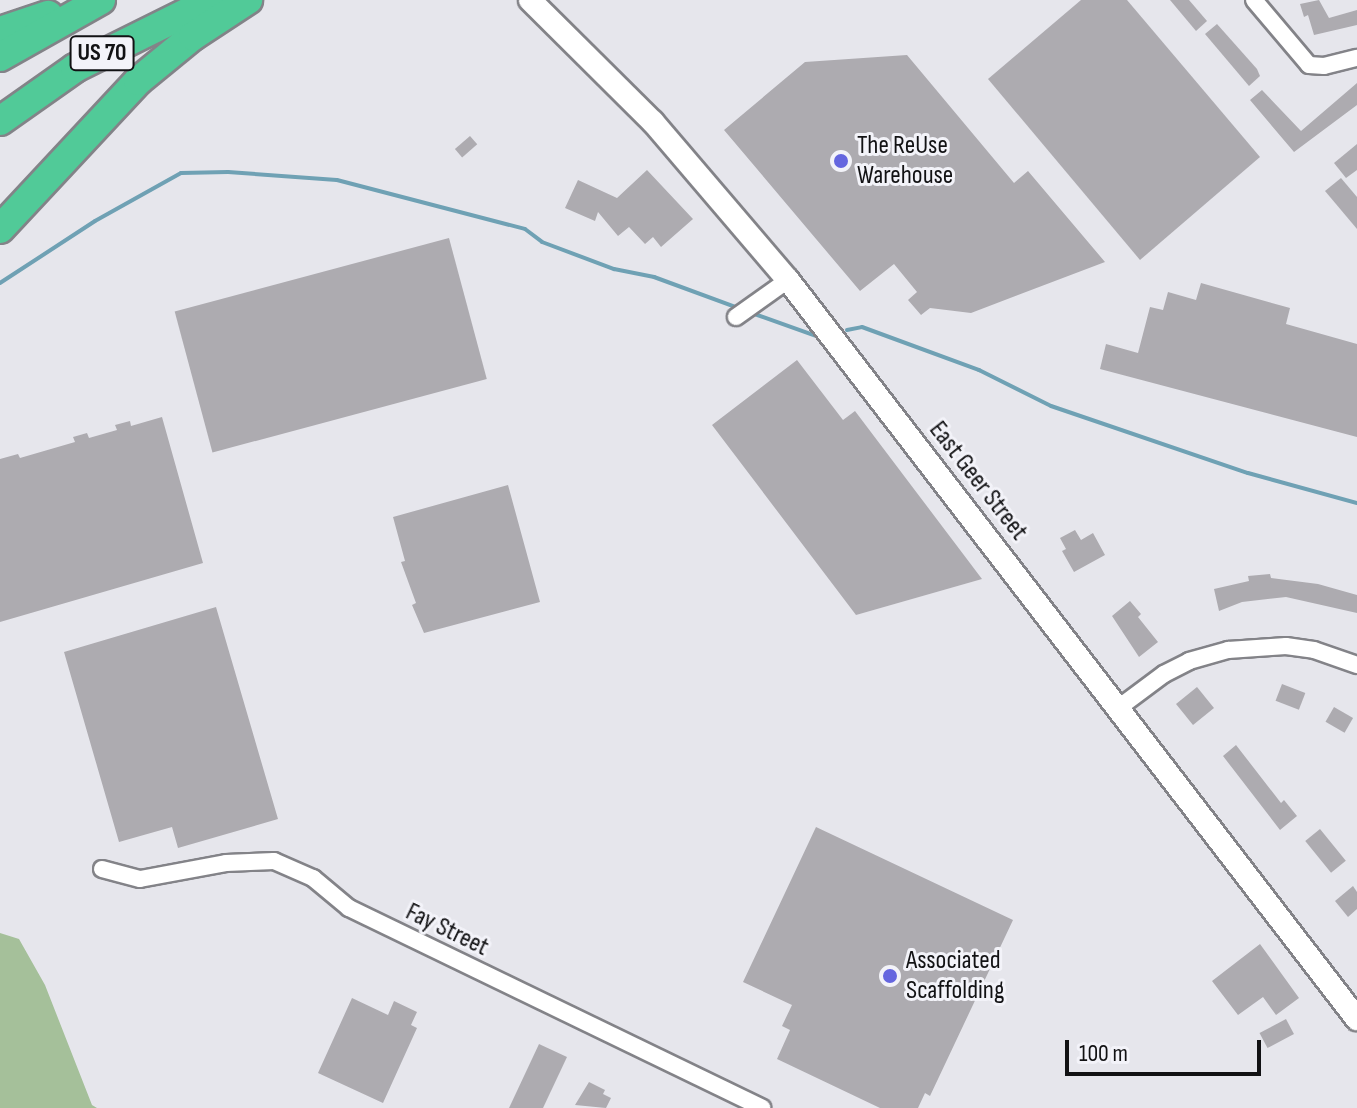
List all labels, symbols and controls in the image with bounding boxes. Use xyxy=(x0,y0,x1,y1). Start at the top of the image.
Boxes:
road number: US 70 xyxy=(68,33,136,73)
place label: The ReUse Warehouse xyxy=(857,130,953,192)
marker: The ReUse Warehouse xyxy=(832,152,850,170)
street label: East Geer Street xyxy=(922,415,1034,547)
street label: Fay Street xyxy=(401,897,493,963)
place label: Associated Scaffolding xyxy=(906,945,1004,1006)
marker: Associated Scaffolding xyxy=(881,967,899,985)
scale bar xyxy=(1069,1024,1265,1074)
text: 100 m xyxy=(1079,1039,1128,1068)

